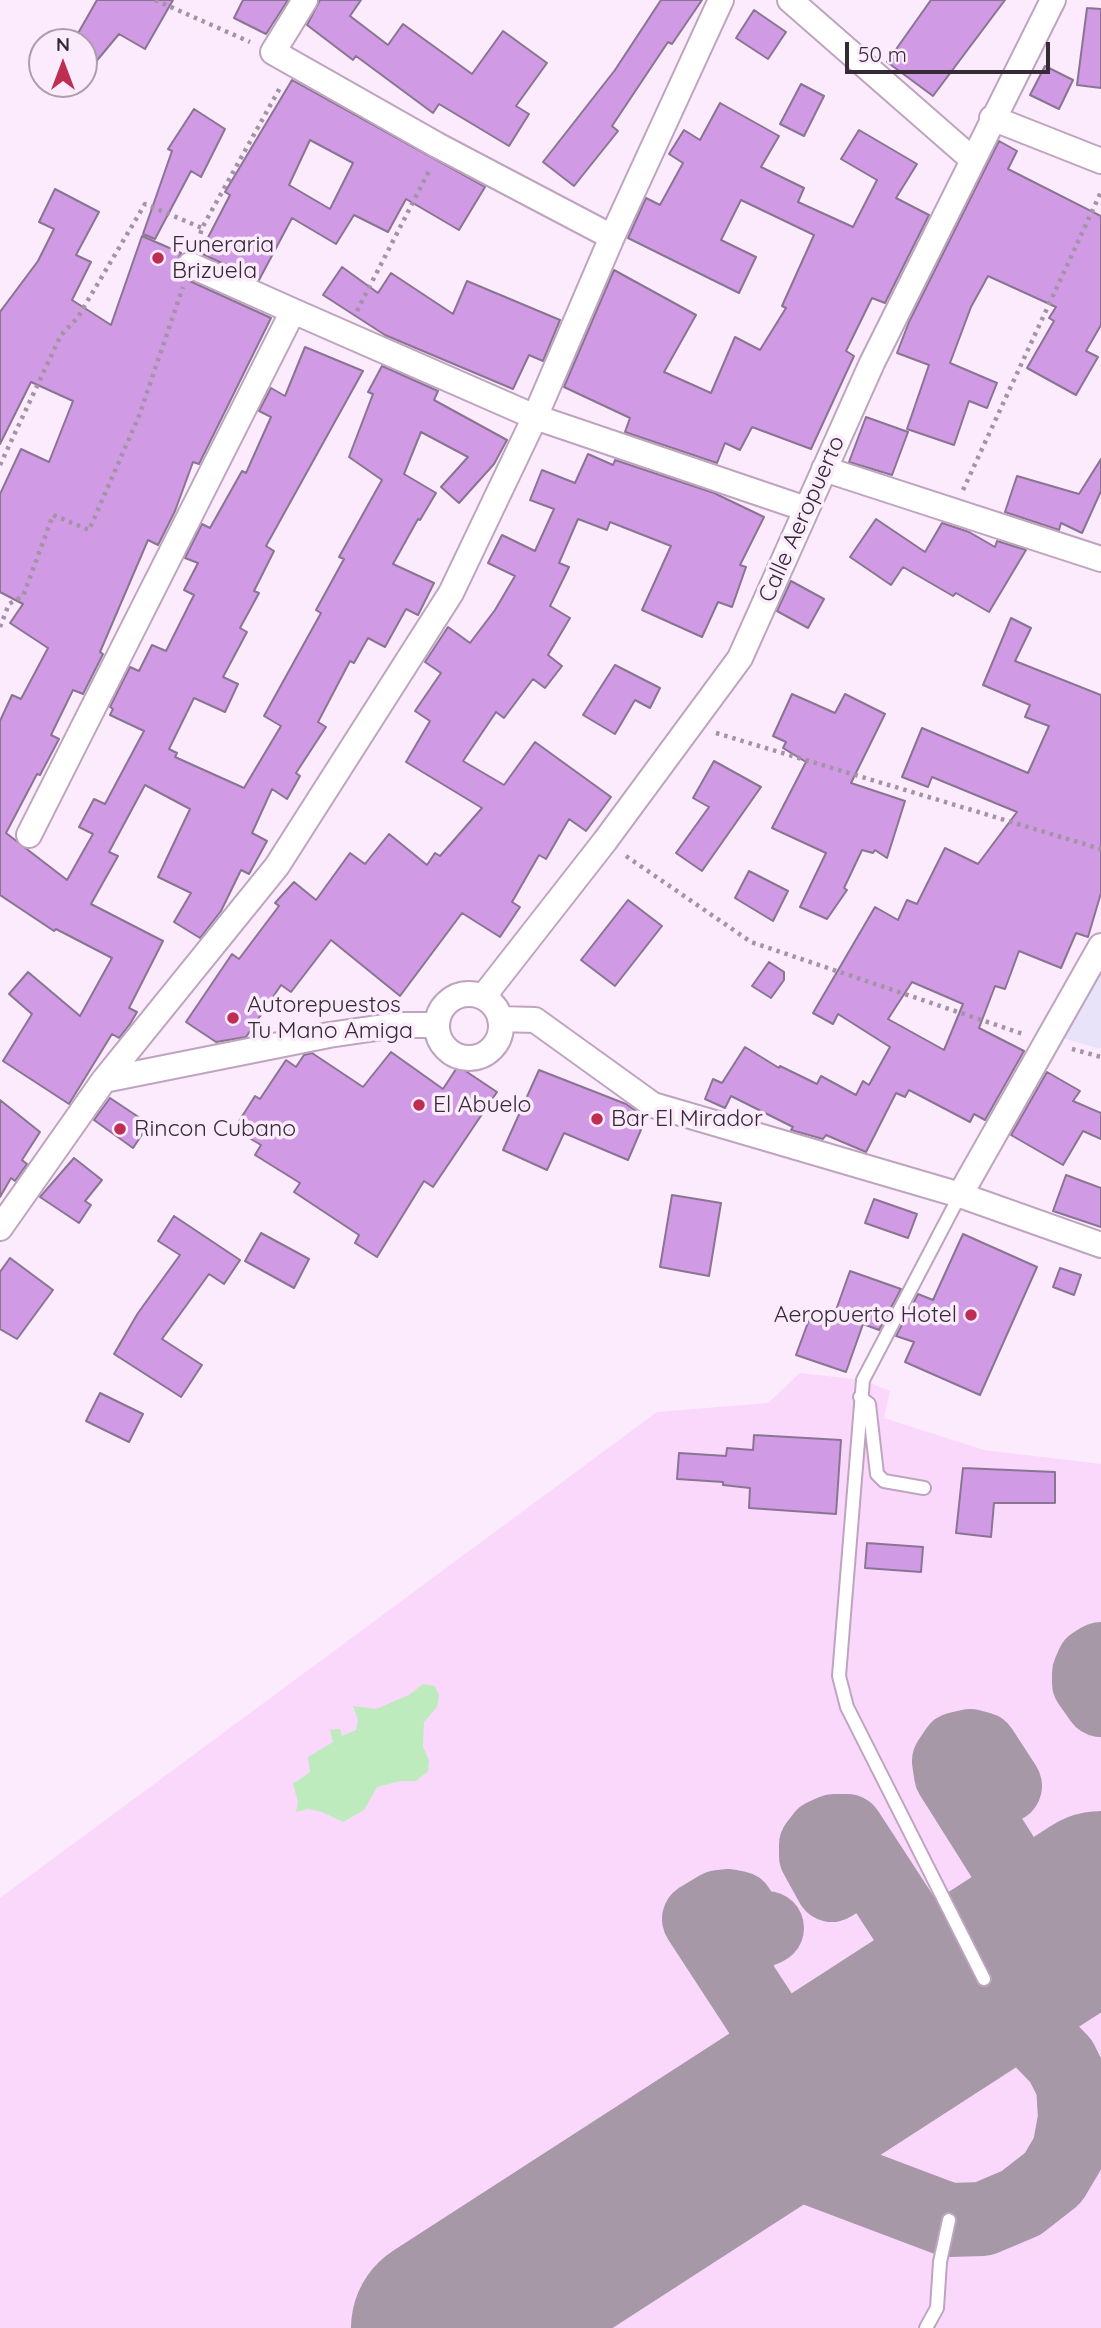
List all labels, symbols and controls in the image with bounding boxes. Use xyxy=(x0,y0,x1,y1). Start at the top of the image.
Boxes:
north arrow xyxy=(28,28,98,98)
scale bar xyxy=(849,28,1054,72)
text: N xyxy=(56,32,70,56)
text: 50 m xyxy=(858,41,907,67)
place label: Funeraria Brizuela xyxy=(172,231,274,285)
marker: Funeraria Brizuela xyxy=(150,250,166,266)
street label: Calle Aeropuerto xyxy=(753,432,851,606)
place label: Autorepuestos Tu Mano Amiga xyxy=(247,991,413,1045)
marker: Autorepuestos Tu Mano Amiga xyxy=(225,1010,241,1026)
place label: El Abuelo xyxy=(433,1091,531,1119)
marker: El Abuelo xyxy=(411,1097,427,1113)
place label: Bar El Mirador xyxy=(611,1105,763,1133)
marker: Bar El Mirador xyxy=(589,1111,605,1127)
place label: Rincon Cubano xyxy=(134,1115,296,1143)
marker: Rincon Cubano xyxy=(112,1121,128,1137)
place label: Aeropuerto Hotel xyxy=(774,1301,957,1329)
marker: Aeropuerto Hotel xyxy=(963,1307,979,1323)

